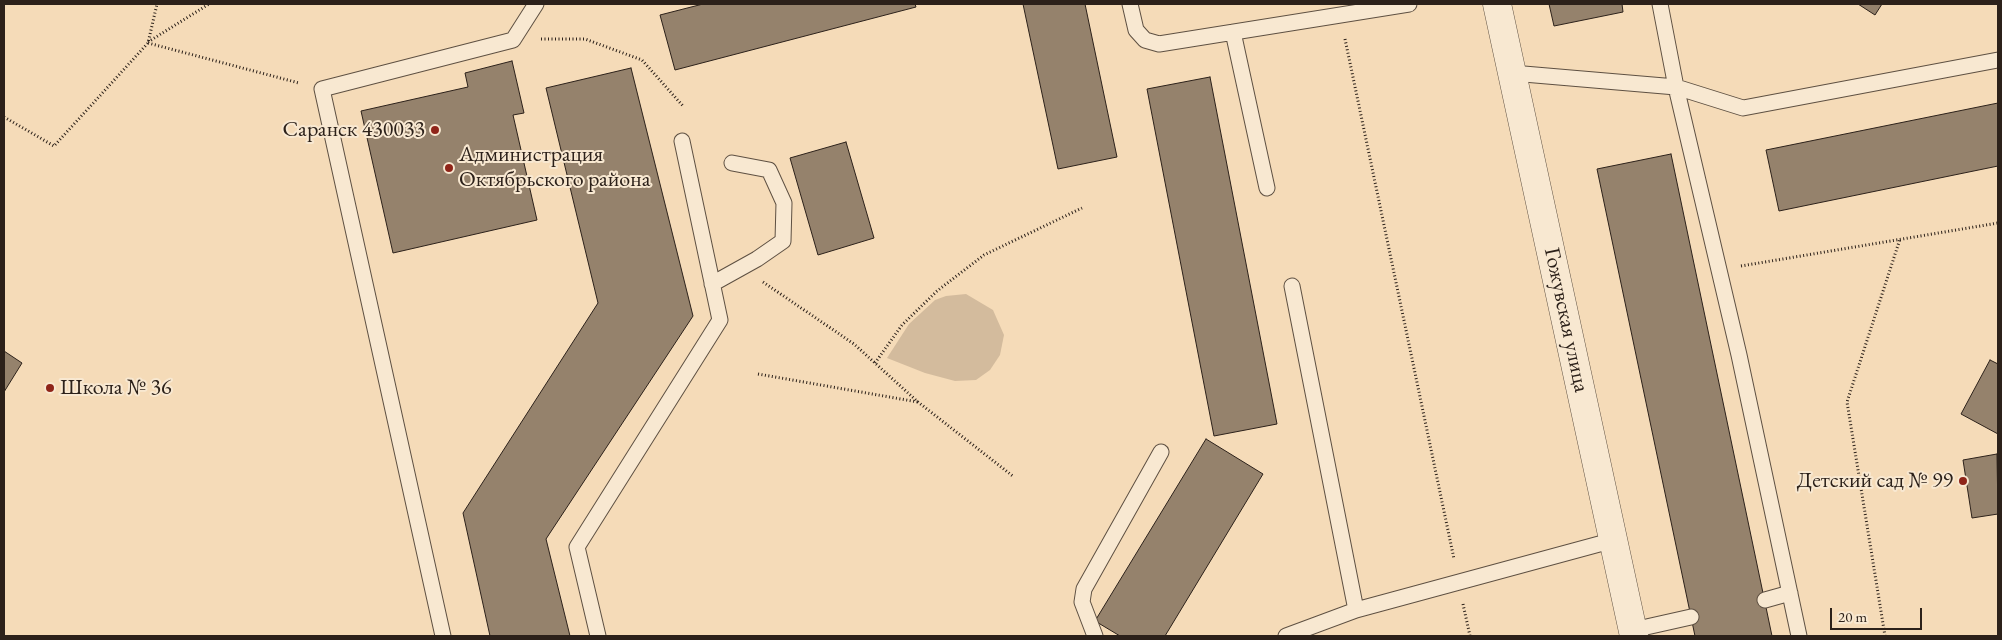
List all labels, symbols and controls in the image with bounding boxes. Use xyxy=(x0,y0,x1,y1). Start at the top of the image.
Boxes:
place label: Саранск 430033 xyxy=(282,117,425,143)
marker: Саранск 430033 xyxy=(429,124,441,136)
place label: Администрация Октябрьского района xyxy=(459,142,650,194)
marker: Администрация Октябрьского района xyxy=(443,162,455,174)
street label: Гожувская улица xyxy=(1538,245,1594,395)
place label: Школа № 36 xyxy=(60,375,172,401)
marker: Школа № 36 xyxy=(44,382,56,394)
place label: Детский сад № 99 xyxy=(1797,468,1953,494)
marker: Детский сад № 99 xyxy=(1957,475,1969,487)
scale bar xyxy=(1832,598,1924,630)
text: 20 m xyxy=(1838,607,1867,626)

